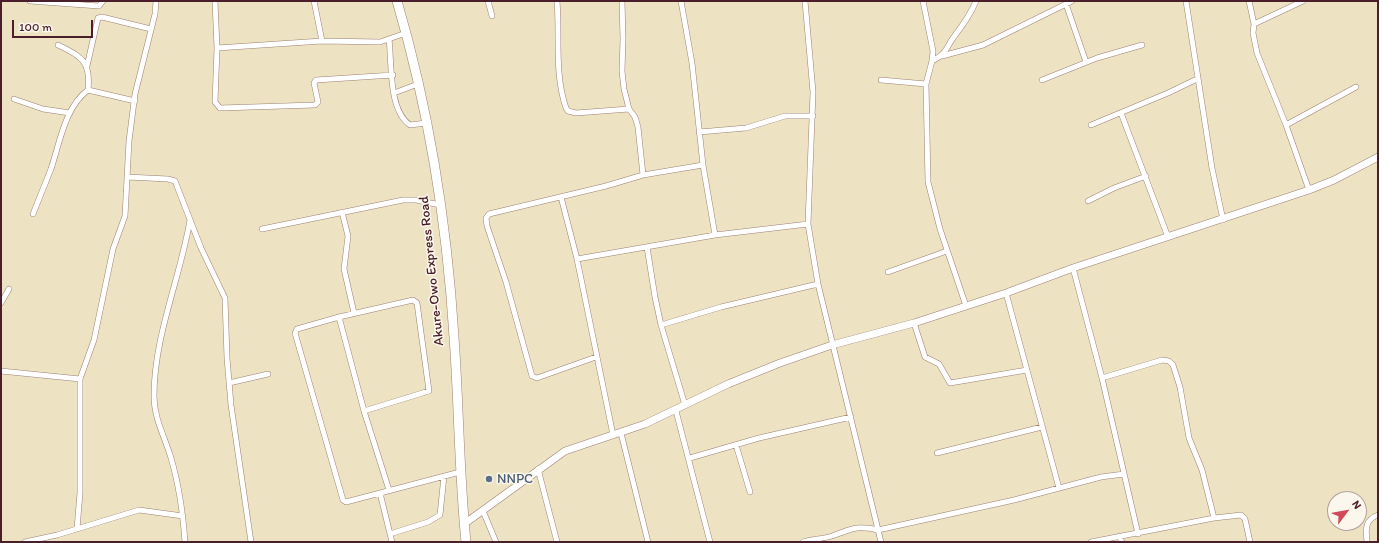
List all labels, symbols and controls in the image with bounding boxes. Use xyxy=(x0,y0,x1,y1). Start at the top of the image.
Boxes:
scale bar xyxy=(14,12,95,38)
text: 100 m xyxy=(19,20,52,34)
street label: Akure-Owo Express Road xyxy=(416,195,448,347)
place label: NNPC xyxy=(497,471,533,487)
marker: NNPC xyxy=(484,474,494,484)
north arrow xyxy=(1327,491,1367,531)
text: N xyxy=(1349,498,1364,512)

